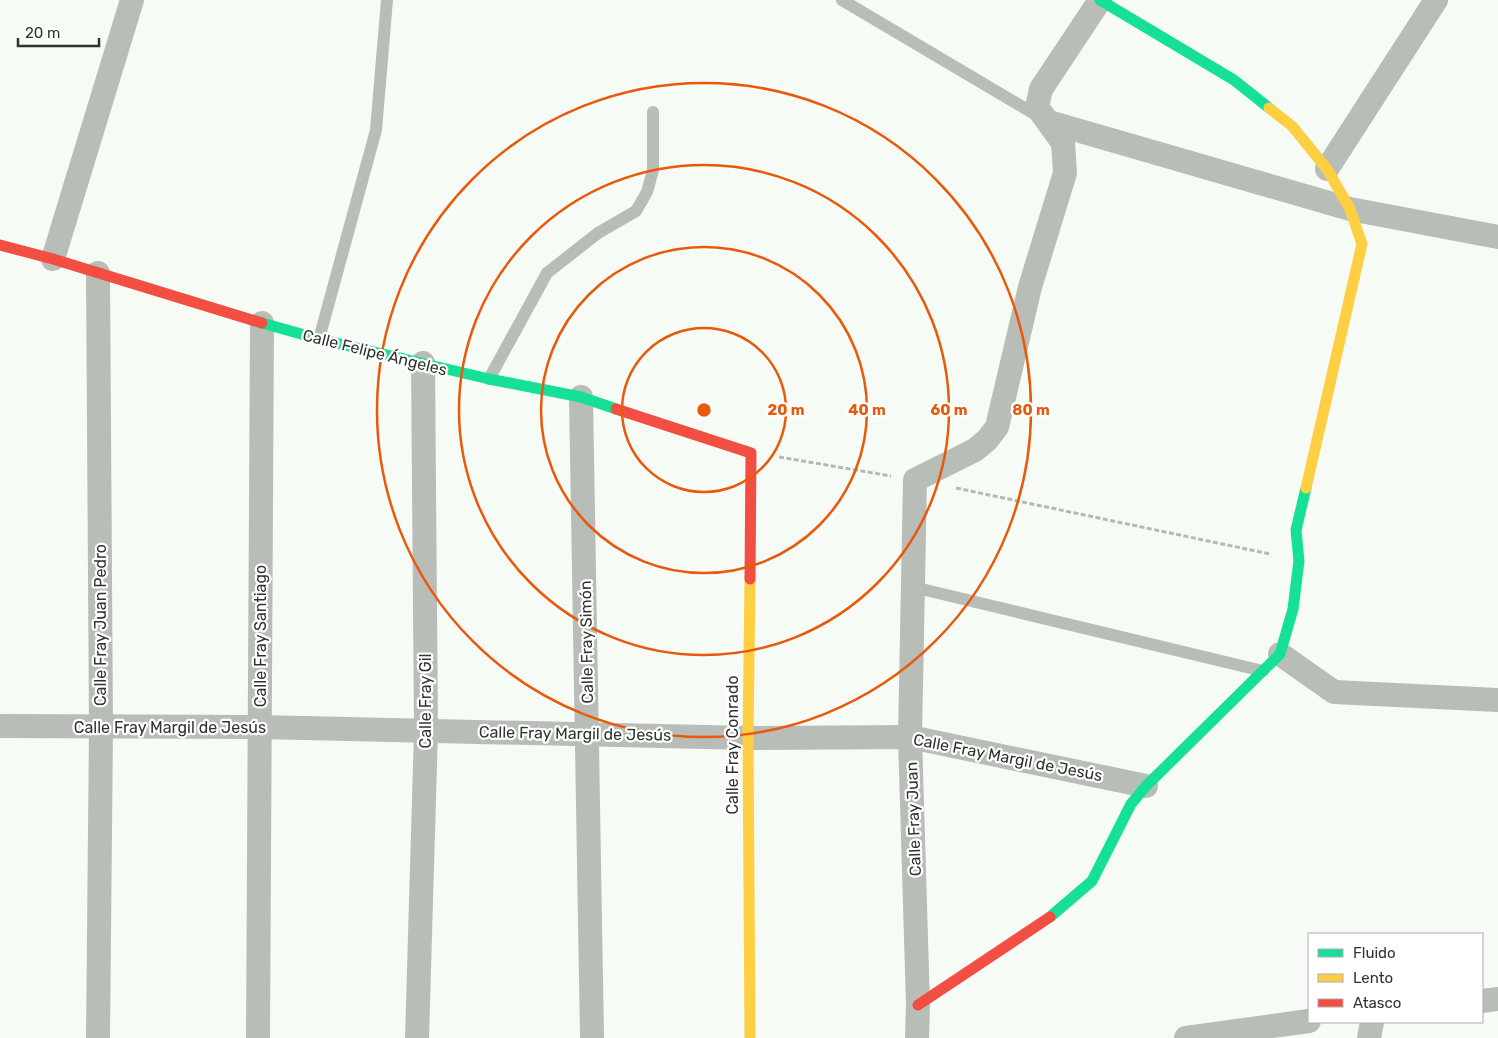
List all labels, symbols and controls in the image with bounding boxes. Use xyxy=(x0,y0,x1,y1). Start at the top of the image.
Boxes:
scale bar xyxy=(18,15,99,47)
text: 20 m xyxy=(25,24,60,42)
street label: Calle Felipe Ángeles xyxy=(301,325,449,380)
centre of rings xyxy=(695,401,713,419)
text: 20 m xyxy=(768,401,804,419)
text: 40 m xyxy=(848,401,886,419)
text: 60 m xyxy=(931,401,967,419)
text: 80 m xyxy=(1012,401,1050,419)
street label: Calle Fray Juan Pedro xyxy=(91,544,110,706)
street label: Calle Fray Santiago xyxy=(251,565,270,707)
street label: Calle Fray Simón xyxy=(576,580,597,704)
street label: Calle Fray Gil xyxy=(416,654,435,748)
street label: Calle Fray Conrado xyxy=(723,675,742,815)
street label: Calle Fray Margil de Jesús xyxy=(74,718,266,737)
street label: Calle Fray Margil de Jesús xyxy=(479,722,671,745)
street label: Calle Fray Margil de Jesús xyxy=(912,730,1104,785)
street label: Calle Fray Juan xyxy=(902,761,925,876)
legend xyxy=(1308,933,1483,1023)
text: Fluido xyxy=(1353,944,1396,962)
text: Lento xyxy=(1353,969,1393,987)
text: Atasco xyxy=(1353,994,1401,1012)

